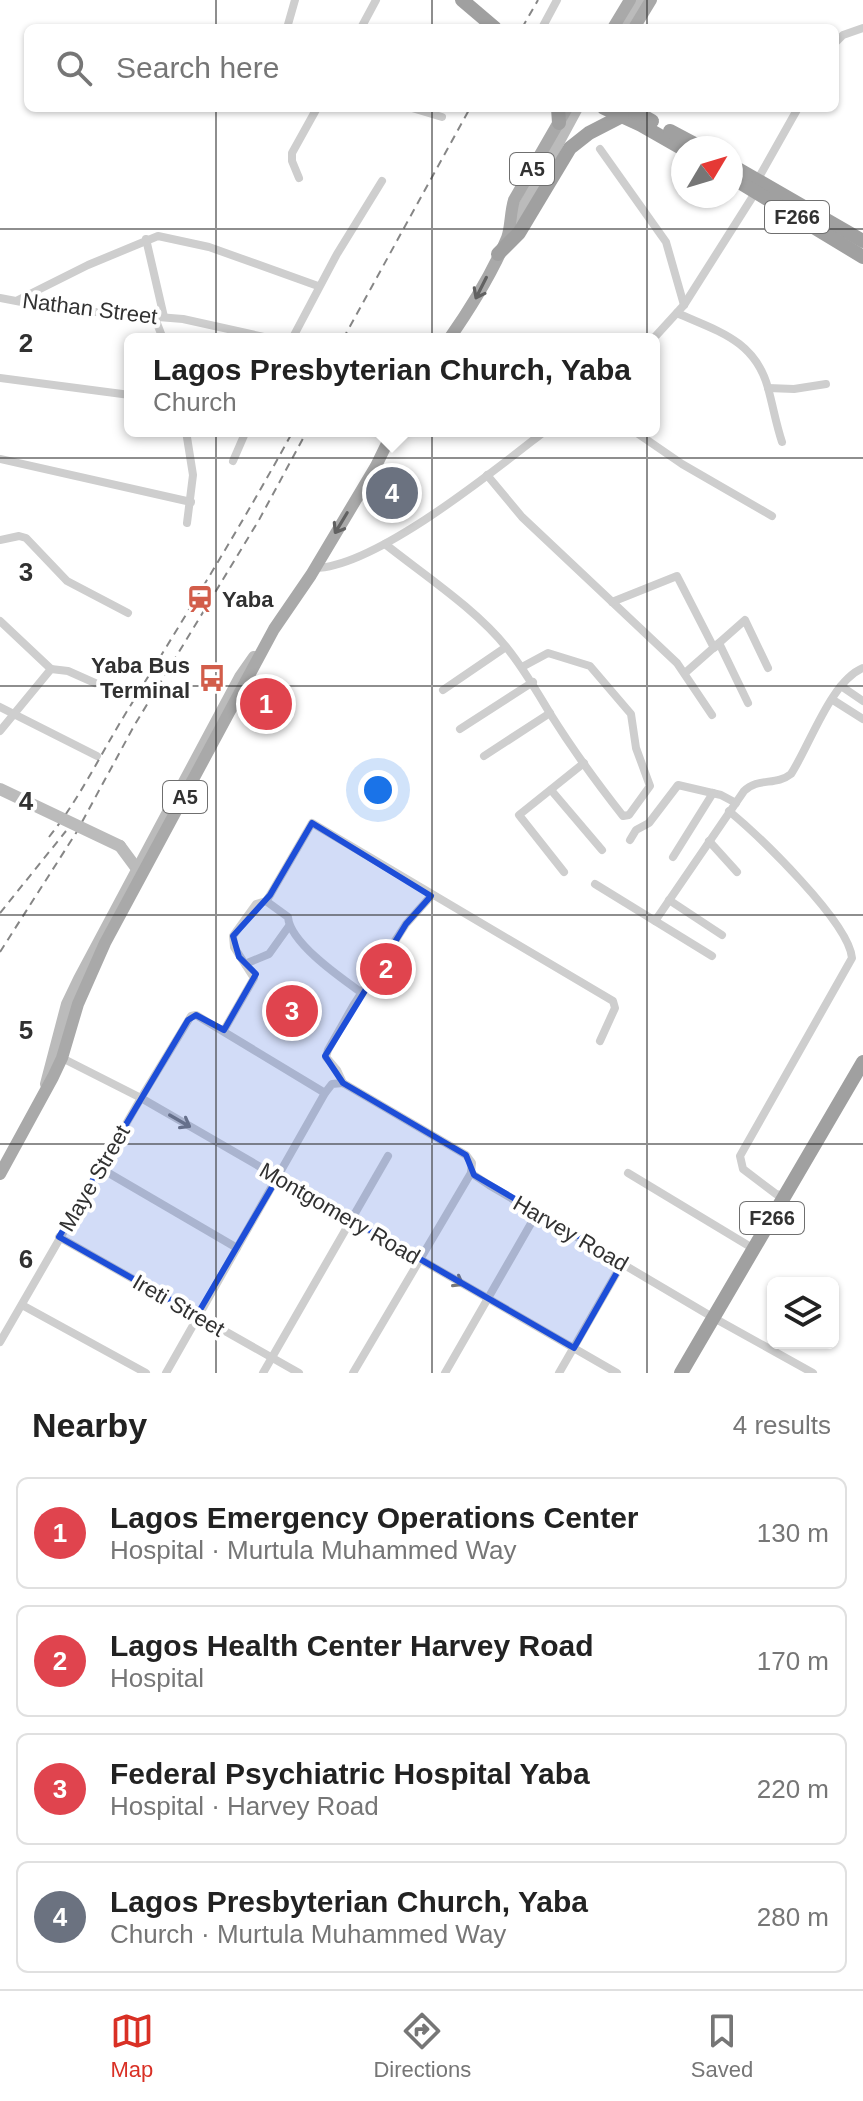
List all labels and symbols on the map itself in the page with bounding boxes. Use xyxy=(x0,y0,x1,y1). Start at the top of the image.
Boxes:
north arrow xyxy=(671,136,743,208)
road number: A5 xyxy=(510,153,554,185)
road number: F266 xyxy=(765,201,829,233)
one-way arrow xyxy=(472,275,488,299)
street label: Nathan Street xyxy=(21,288,159,329)
text: 2 xyxy=(19,328,33,358)
pin: 4 xyxy=(366,463,418,523)
one-way arrow xyxy=(333,511,349,534)
text: 3 xyxy=(19,557,33,587)
station icon: Yaba xyxy=(185,584,215,614)
place label: Yaba xyxy=(222,587,274,612)
place label: Yaba Bus Terminal xyxy=(91,653,190,703)
bus stop icon: Yaba Bus Terminal xyxy=(197,663,227,693)
pin: 1 xyxy=(240,674,292,734)
your location xyxy=(358,770,398,810)
road number: A5 xyxy=(163,781,207,813)
text: 4 xyxy=(19,786,34,816)
pin: 2 xyxy=(360,939,412,999)
pin: 3 xyxy=(266,981,318,1041)
text: 5 xyxy=(19,1015,33,1045)
one-way arrow xyxy=(168,1113,191,1129)
street label: Maye Street xyxy=(54,1121,135,1236)
street label: Montgomery Road xyxy=(255,1157,424,1270)
street label: Harvey Road xyxy=(509,1191,633,1276)
road number: F266 xyxy=(740,1202,804,1234)
text: 6 xyxy=(19,1244,33,1274)
street label: Ireti Street xyxy=(129,1269,229,1342)
one-way arrow xyxy=(441,1272,465,1287)

